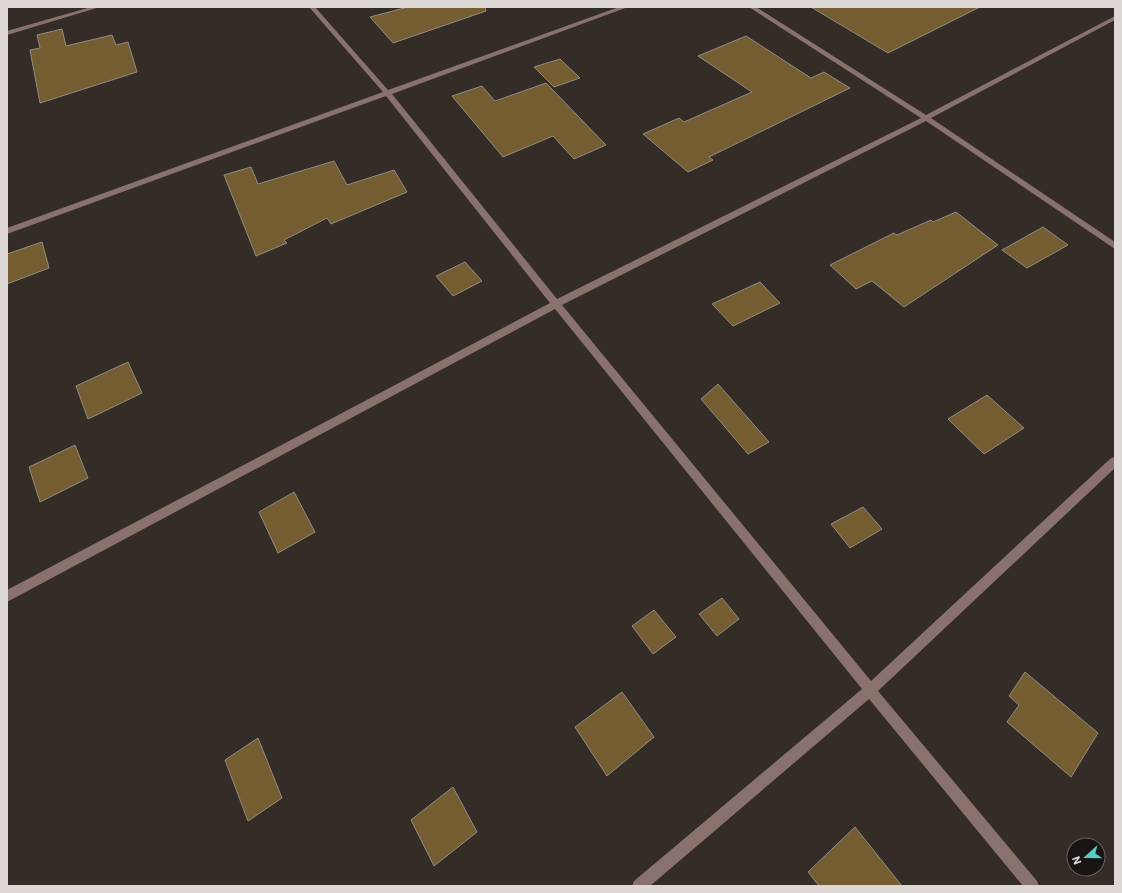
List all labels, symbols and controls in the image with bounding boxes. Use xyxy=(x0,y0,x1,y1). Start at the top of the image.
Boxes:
north arrow xyxy=(1066,837,1106,877)
text: N xyxy=(1069,854,1085,867)

